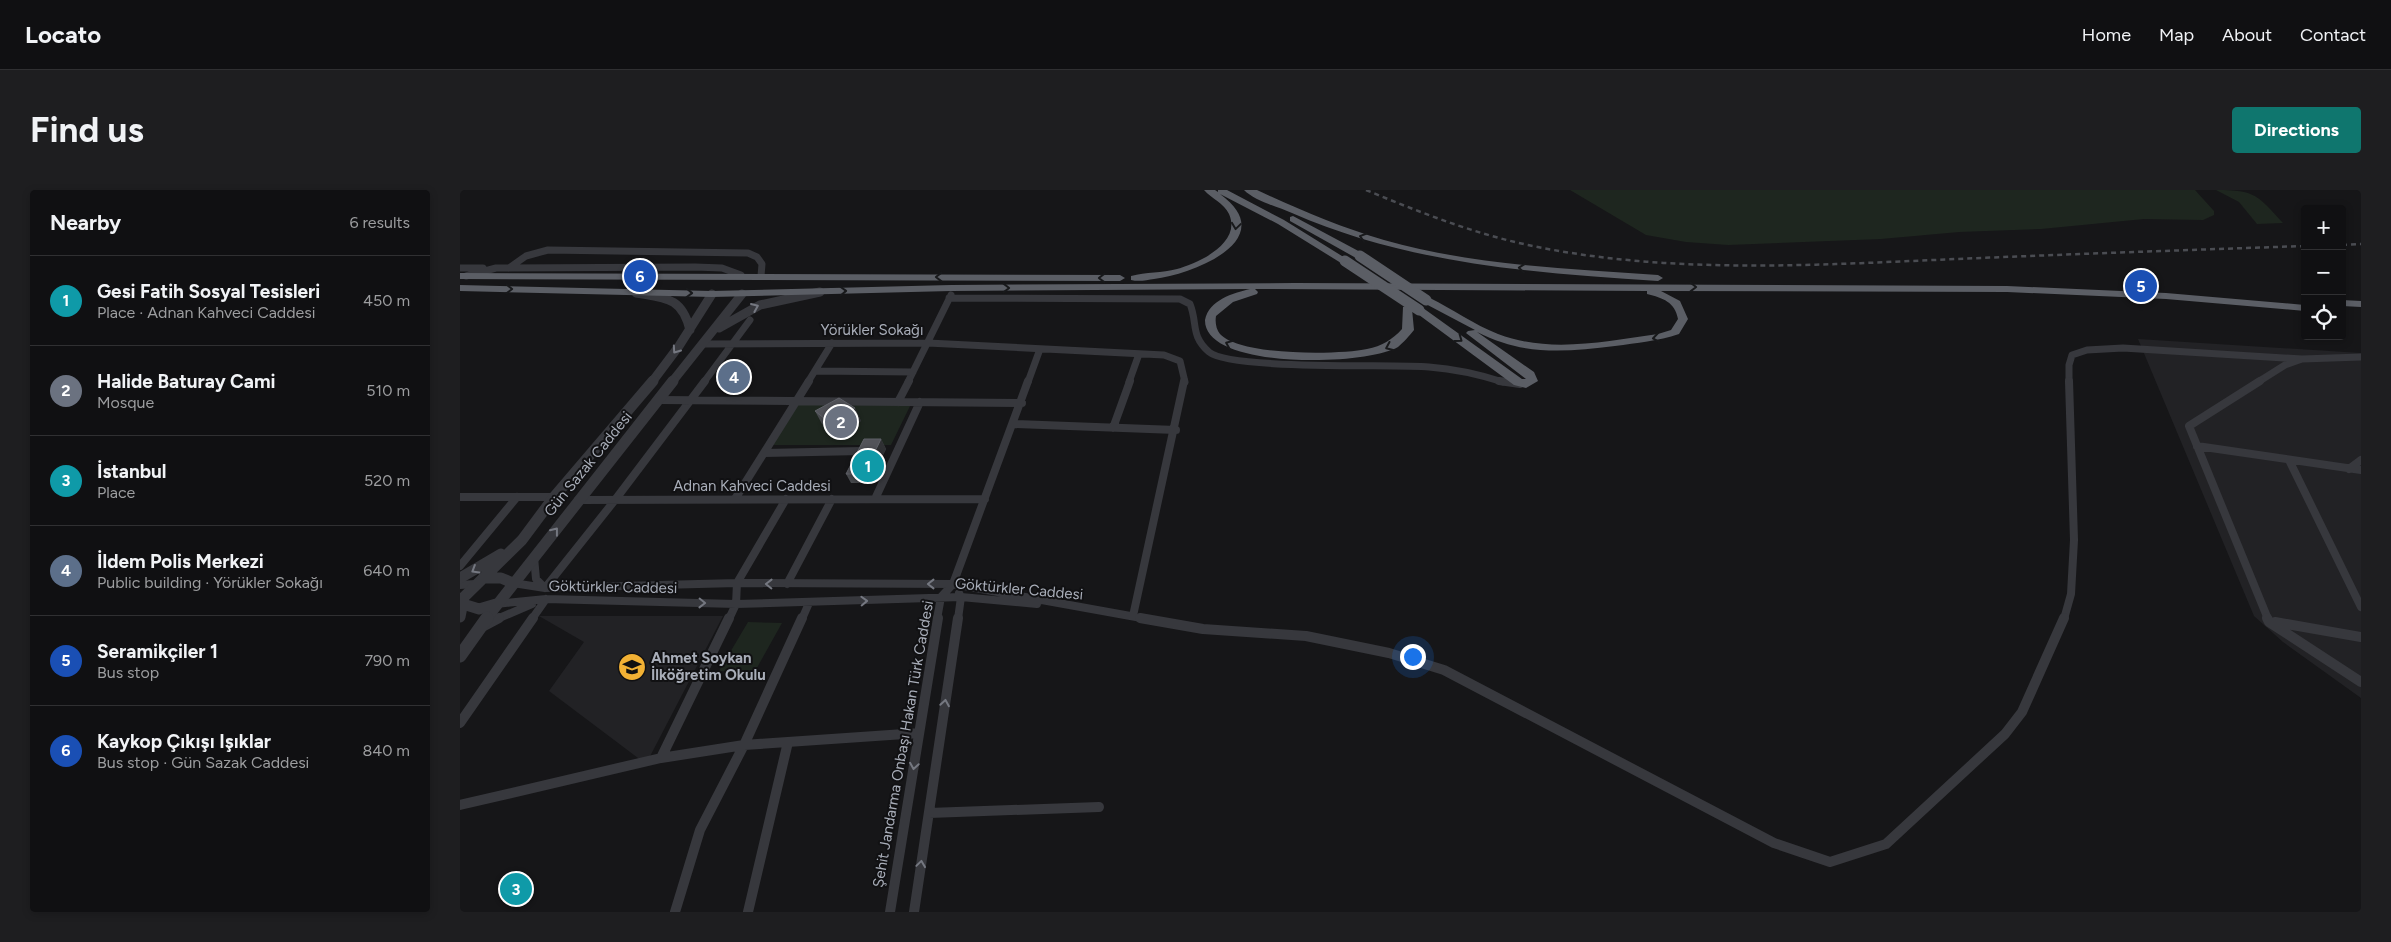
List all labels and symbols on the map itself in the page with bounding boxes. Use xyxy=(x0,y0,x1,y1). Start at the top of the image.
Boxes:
one-way arrow xyxy=(1231,223,1242,231)
one-way arrow xyxy=(1359,232,1368,242)
pin: 6 xyxy=(624,257,656,295)
one-way arrow xyxy=(1518,263,1526,274)
pin: 5 xyxy=(2125,267,2157,305)
one-way arrow xyxy=(935,272,942,282)
one-way arrow xyxy=(1097,273,1105,283)
one-way arrow xyxy=(1689,282,1697,293)
one-way arrow xyxy=(1002,283,1010,293)
one-way arrow xyxy=(505,284,513,294)
one-way arrow xyxy=(840,286,848,296)
one-way arrow xyxy=(685,288,693,299)
one-way arrow xyxy=(750,303,759,314)
street label: Yörükler Sokağı xyxy=(821,321,923,339)
one-way arrow xyxy=(1652,332,1660,342)
one-way arrow xyxy=(1453,333,1463,342)
one-way arrow xyxy=(1225,340,1234,350)
one-way arrow xyxy=(1385,340,1394,351)
one-way arrow xyxy=(673,344,682,354)
pin: 4 xyxy=(718,358,750,396)
pin: 2 xyxy=(825,403,857,441)
street label: Gün Sazak Caddesi xyxy=(540,408,636,520)
pin: 1 xyxy=(852,447,884,485)
street label: Adnan Kahveci Caddesi xyxy=(673,477,831,495)
one-way arrow xyxy=(549,527,558,537)
one-way arrow xyxy=(471,564,480,574)
street label: Göktürkler Caddesi xyxy=(954,574,1084,604)
street label: Göktürkler Caddesi xyxy=(548,577,678,597)
one-way arrow xyxy=(765,579,772,589)
one-way arrow xyxy=(927,579,935,589)
one-way arrow xyxy=(860,595,868,606)
one-way arrow xyxy=(698,598,706,608)
street label: Şehit Jandarma Onbaşı Hakan Türk Caddesi xyxy=(869,599,937,889)
your location xyxy=(1400,644,1426,670)
place label: Ahmet Soykan İlköğretim Okulu xyxy=(651,649,766,684)
school or university icon: Ahmet Soykan İlköğretim Okulu xyxy=(617,652,647,682)
one-way arrow xyxy=(940,699,950,707)
one-way arrow xyxy=(909,762,919,771)
one-way arrow xyxy=(916,859,926,868)
pin: 3 xyxy=(500,870,532,908)

